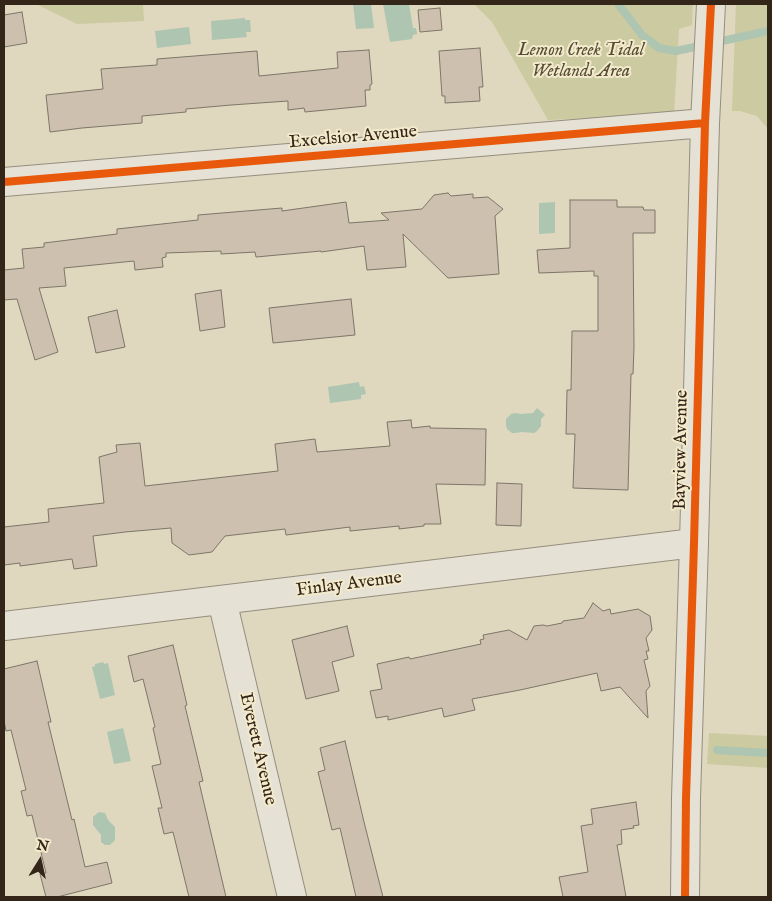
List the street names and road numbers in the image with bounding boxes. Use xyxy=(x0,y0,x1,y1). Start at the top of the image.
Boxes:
street label: Excelsior Avenue xyxy=(288,122,418,154)
street label: Bayview Avenue xyxy=(670,390,694,510)
street label: Finlay Avenue xyxy=(295,568,403,602)
street label: Everett Avenue xyxy=(234,691,280,807)

